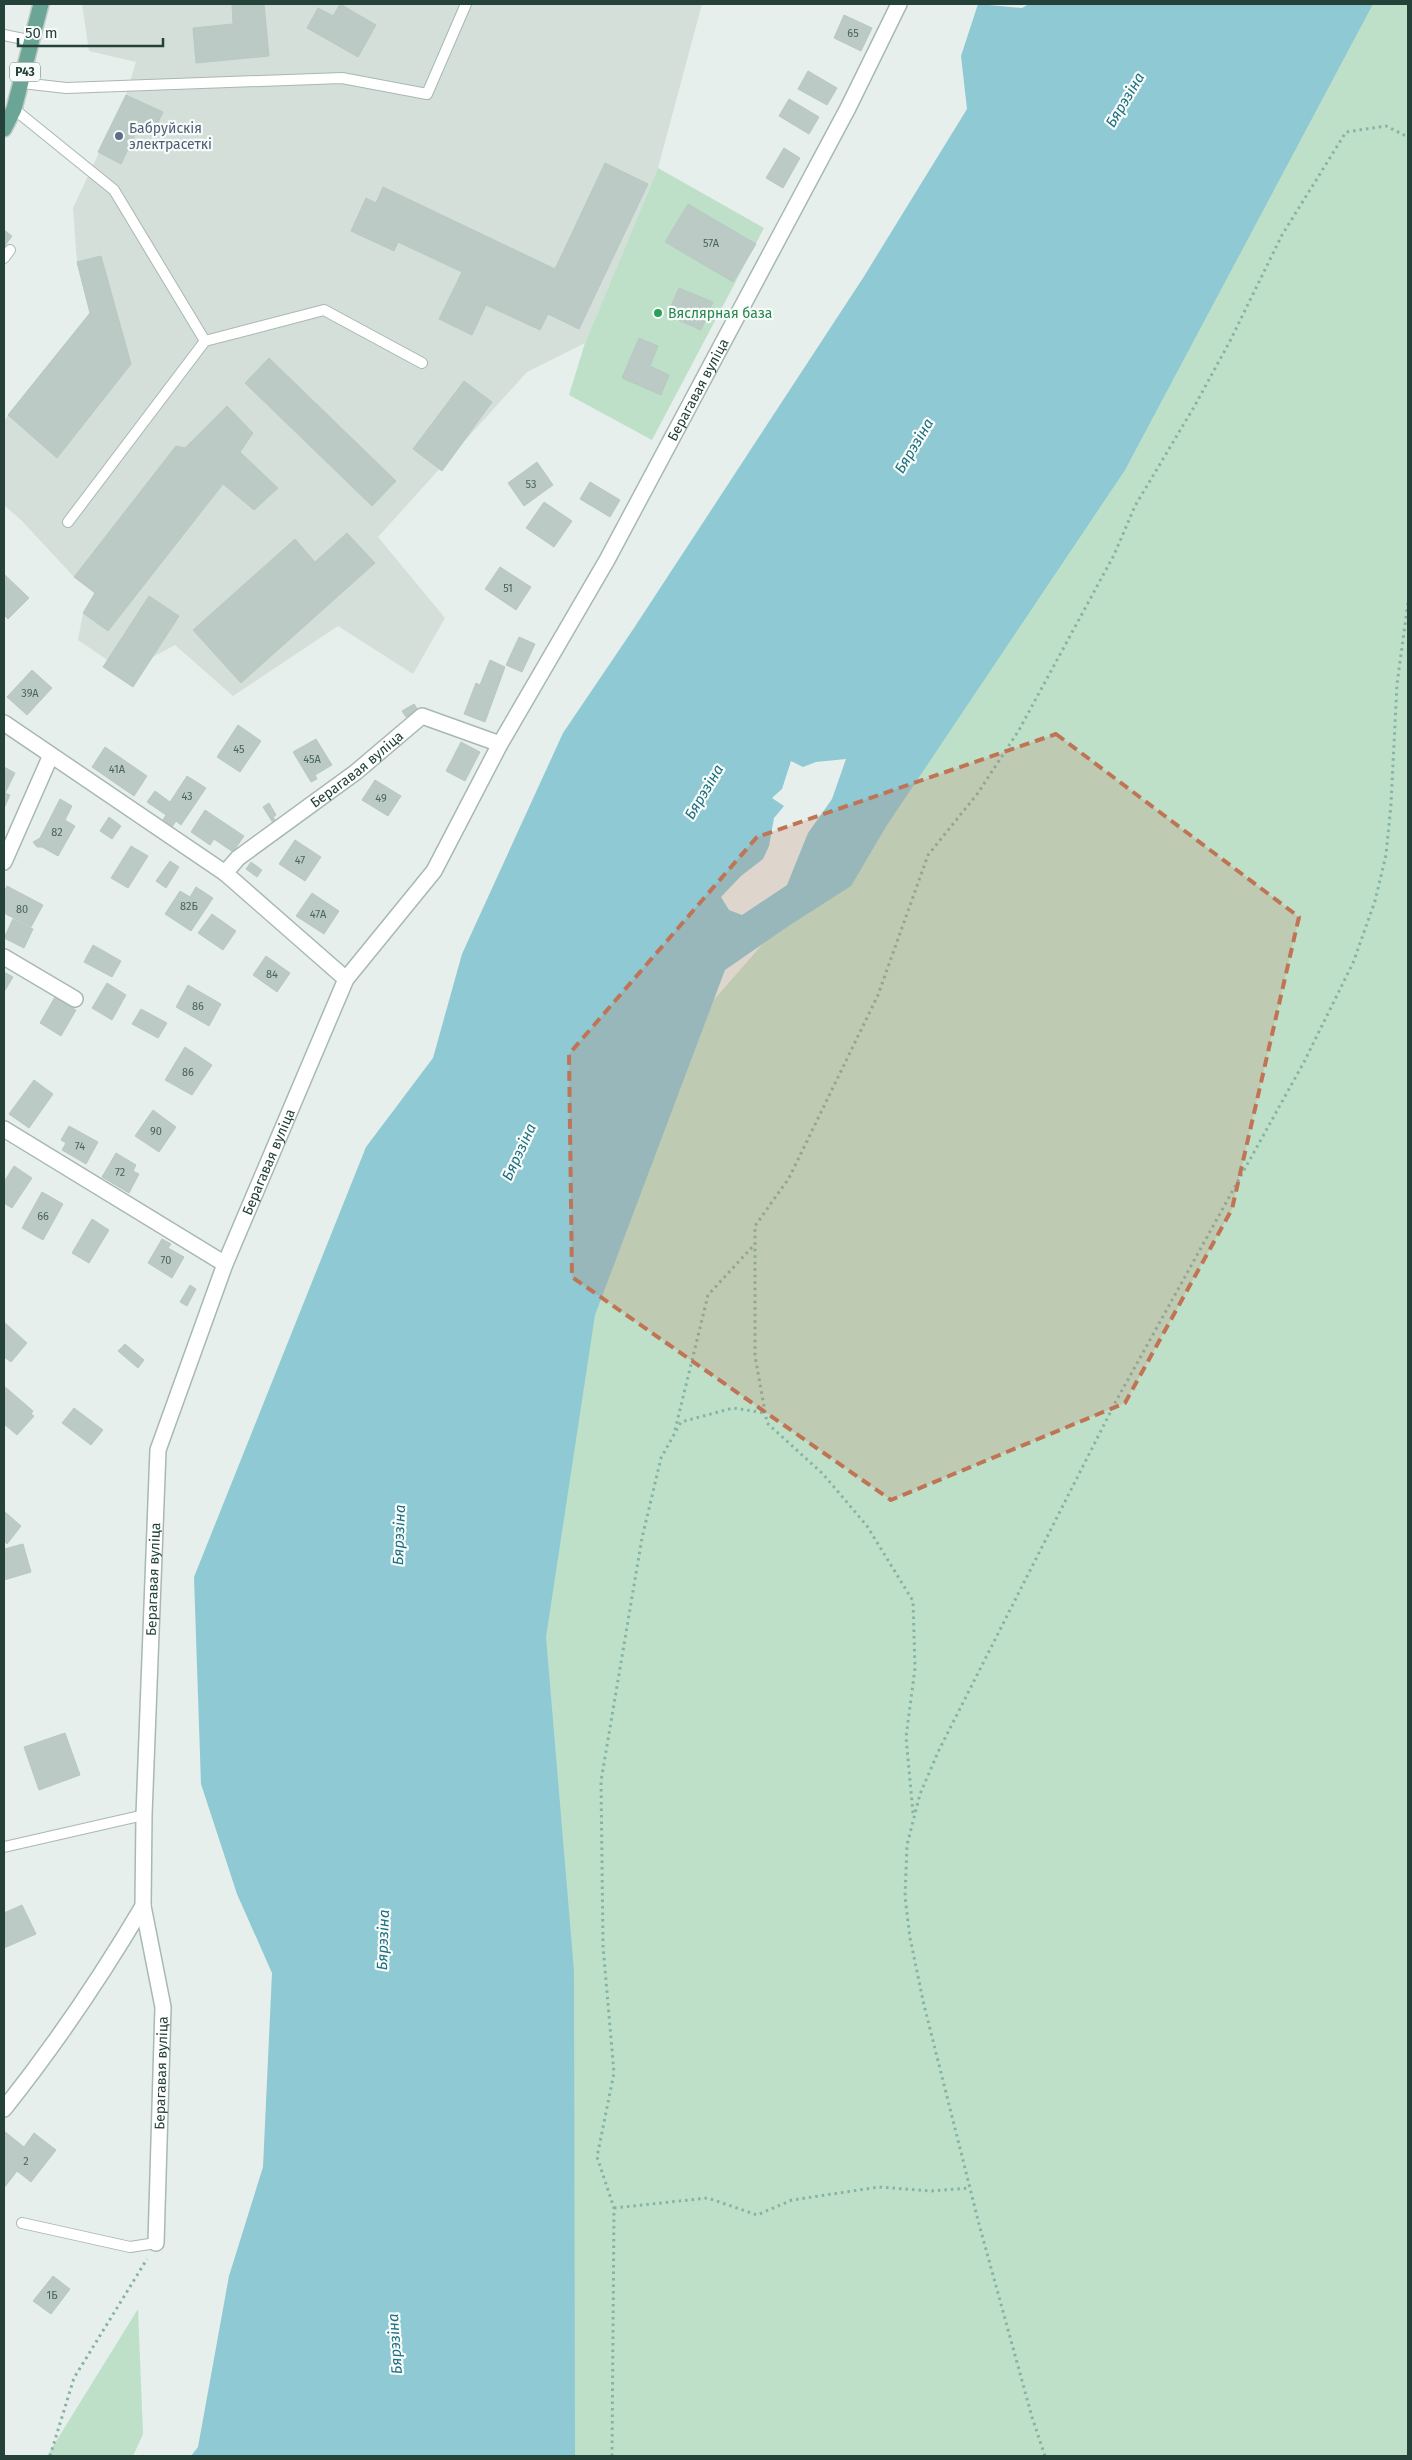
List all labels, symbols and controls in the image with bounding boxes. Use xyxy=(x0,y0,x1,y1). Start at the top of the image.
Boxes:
scale bar xyxy=(18,15,162,47)
text: 50 m xyxy=(25,24,58,42)
house number: 65 xyxy=(847,27,859,40)
road number: Р43 xyxy=(10,62,40,82)
water label: Бярэзіна xyxy=(1102,69,1148,131)
place label: Бабруйскія электрасеткі xyxy=(129,120,212,153)
marker: Бабруйскія электрасеткі xyxy=(113,130,125,142)
house number: 57А xyxy=(703,237,720,250)
place label: Вяслярная база xyxy=(668,305,772,322)
marker: Вяслярная база xyxy=(652,307,664,319)
street label: Берагавая вуліца xyxy=(664,335,732,444)
water label: Бярэзіна xyxy=(891,415,937,477)
house number: 53 xyxy=(526,478,536,491)
house number: 51 xyxy=(503,582,513,595)
house number: 39А xyxy=(21,687,39,700)
street label: Берагавая вуліца xyxy=(307,727,407,811)
house number: 45 xyxy=(233,743,245,756)
house number: 45А xyxy=(303,753,321,766)
water label: Бярэзіна xyxy=(681,761,727,823)
house number: 41А xyxy=(109,763,126,776)
house number: 43 xyxy=(181,790,193,803)
house number: 49 xyxy=(375,792,387,805)
house number: 82 xyxy=(51,826,63,839)
house number: 47 xyxy=(295,854,305,867)
house number: 82Б xyxy=(180,900,199,913)
house number: 80 xyxy=(16,903,28,916)
house number: 47А xyxy=(310,908,327,921)
house number: 84 xyxy=(266,968,278,981)
house number: 86 xyxy=(192,1000,204,1013)
house number: 86 xyxy=(182,1066,194,1079)
street label: Берагавая вуліца xyxy=(238,1106,298,1218)
water label: Бярэзіна xyxy=(498,1121,540,1183)
house number: 90 xyxy=(150,1125,162,1138)
house number: 74 xyxy=(75,1140,85,1153)
house number: 72 xyxy=(115,1166,125,1179)
house number: 66 xyxy=(37,1210,49,1223)
house number: 70 xyxy=(161,1254,171,1267)
water label: Бярэзіна xyxy=(389,1504,409,1566)
street label: Берагавая вуліца xyxy=(142,1522,164,1636)
water label: Бярэзіна xyxy=(373,1909,393,1971)
street label: Берагавая вуліца xyxy=(151,2016,171,2130)
house number: 2 xyxy=(23,2155,29,2168)
house number: 1Б xyxy=(46,2289,58,2302)
water label: Бярэзіна xyxy=(384,2313,406,2375)

